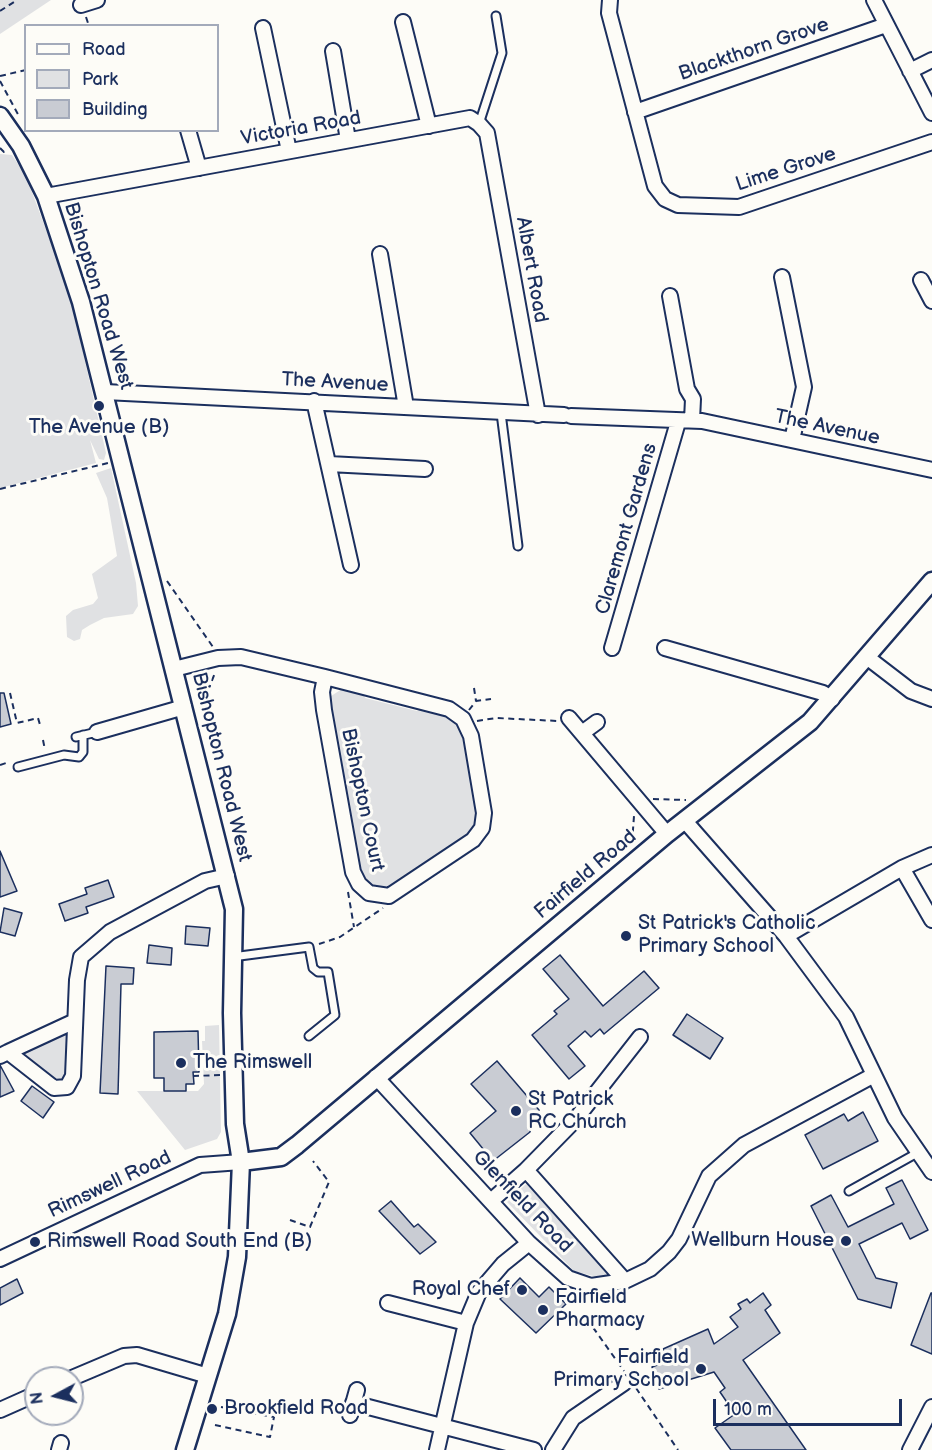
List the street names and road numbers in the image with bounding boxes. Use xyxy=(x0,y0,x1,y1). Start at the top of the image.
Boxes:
street label: Blackthorn Grove xyxy=(676,13,832,87)
street label: Victoria Road xyxy=(239,107,363,151)
street label: Lime Grove xyxy=(733,142,839,198)
street label: Bishopton Road West xyxy=(58,200,138,392)
street label: Albert Road xyxy=(510,215,552,325)
street label: The Avenue xyxy=(281,368,389,398)
street label: The Avenue xyxy=(772,405,882,451)
street label: Claremont Gardens xyxy=(591,441,663,617)
street label: Bishopton Road West xyxy=(186,670,256,864)
street label: Bishopton Court xyxy=(335,726,389,874)
street label: Fairfield Road xyxy=(530,825,642,925)
street label: Rimswell Road xyxy=(45,1146,175,1224)
street label: Glenfield Road xyxy=(467,1146,577,1258)

